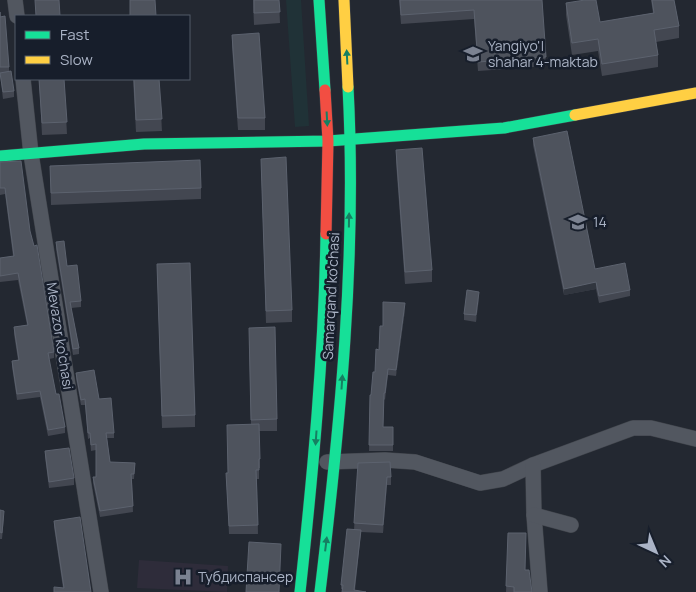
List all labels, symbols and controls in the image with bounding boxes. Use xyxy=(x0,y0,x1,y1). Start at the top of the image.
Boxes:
legend xyxy=(15,15,190,80)
text: Fast xyxy=(60,24,89,45)
place label: Yangiyo'l shahar 4-maktab xyxy=(488,36,598,71)
school or university icon: Yangiyo'l shahar 4-maktab xyxy=(462,43,484,65)
text: Slow xyxy=(60,49,93,70)
one-way arrow xyxy=(342,49,350,65)
one-way arrow xyxy=(323,111,331,127)
one-way arrow xyxy=(345,211,353,227)
school or university icon: 14 xyxy=(567,211,589,233)
place label: 14 xyxy=(593,212,607,231)
street label: Samarqand ko'chasi xyxy=(318,232,343,360)
street label: Mevazor ko'chasi xyxy=(43,281,78,391)
one-way arrow xyxy=(338,374,346,390)
one-way arrow xyxy=(312,430,320,446)
north arrow xyxy=(631,527,681,577)
one-way arrow xyxy=(322,535,330,551)
text: N xyxy=(655,551,676,572)
hospital icon: Тубдиспансер xyxy=(172,566,194,588)
place label: Тубдиспансер xyxy=(198,567,293,586)

